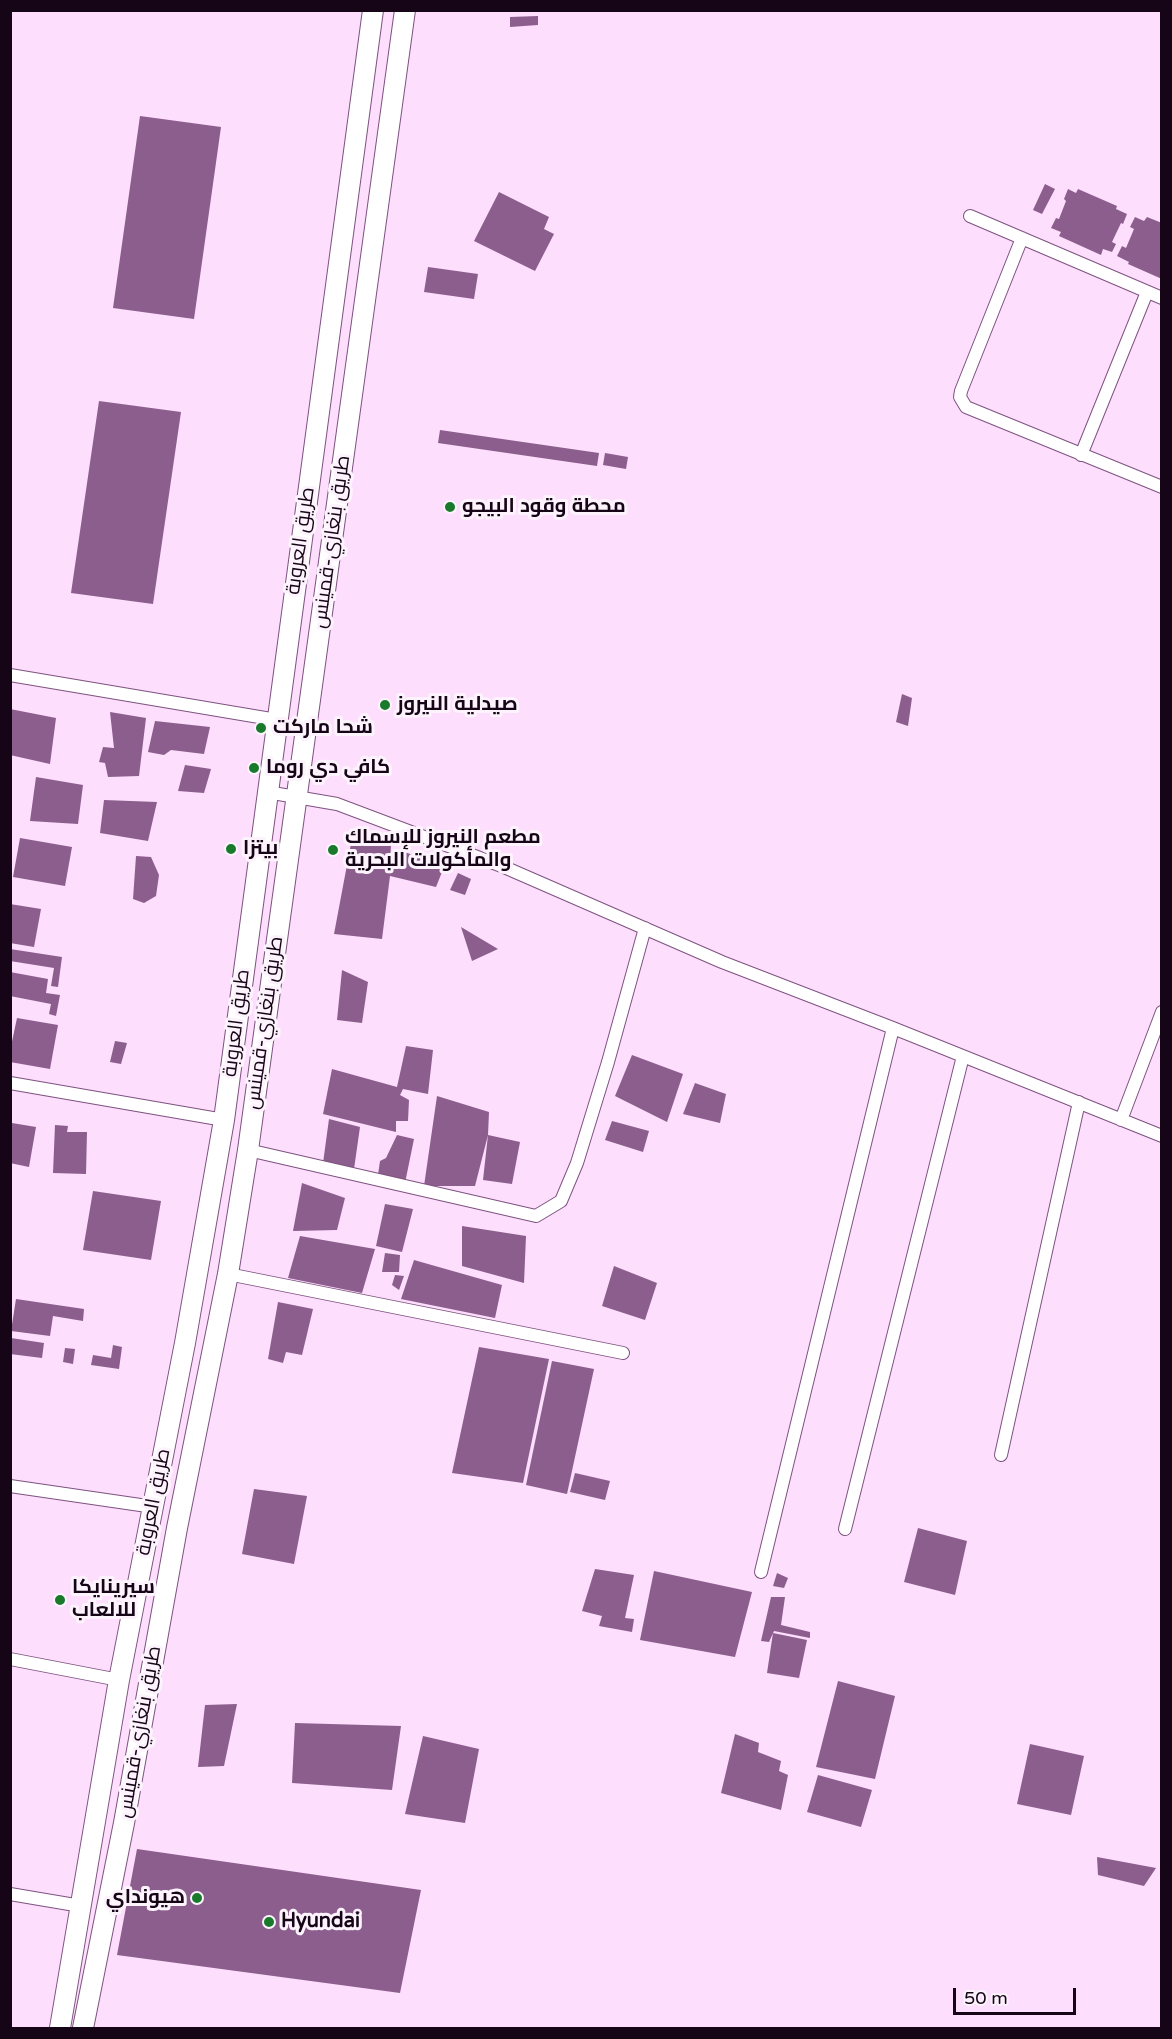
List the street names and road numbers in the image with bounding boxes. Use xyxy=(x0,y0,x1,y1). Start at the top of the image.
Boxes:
street label: طريق بنغازي-قمينس xyxy=(308,454,356,630)
street label: طريق العروبة xyxy=(282,486,320,596)
street label: طريق بنغازي-قمينس xyxy=(241,935,289,1111)
street label: طريق العروبة xyxy=(218,968,256,1078)
street label: طريق العروبة xyxy=(132,1447,176,1557)
street label: طريق بنغازي-قمينس xyxy=(113,1644,167,1820)

